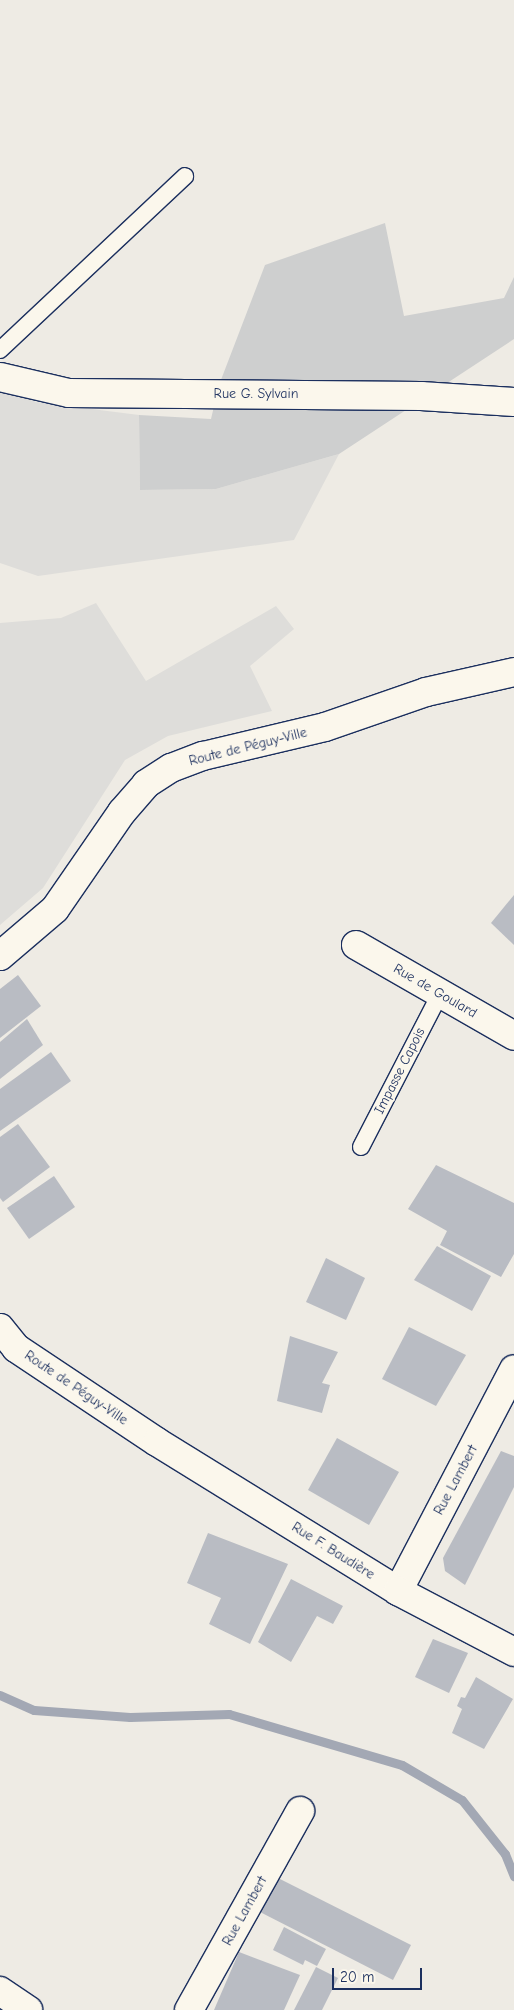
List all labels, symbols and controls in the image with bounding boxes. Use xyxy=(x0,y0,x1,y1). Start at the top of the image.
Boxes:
street label: Rue G. Sylvain xyxy=(214,386,298,402)
street label: Route de Péguy-Ville xyxy=(187,724,309,770)
street label: Rue de Goulard xyxy=(390,960,480,1022)
street label: Impasse Capois xyxy=(371,1025,429,1117)
street label: Route de Péguy-Ville xyxy=(21,1347,131,1429)
street label: Rue Lambert xyxy=(431,1442,481,1518)
street label: Rue F. Baudière xyxy=(289,1519,377,1583)
street label: Rue Lambert xyxy=(219,1873,271,1949)
scale bar xyxy=(334,1958,424,1990)
text: 20 m xyxy=(340,1968,374,1986)

